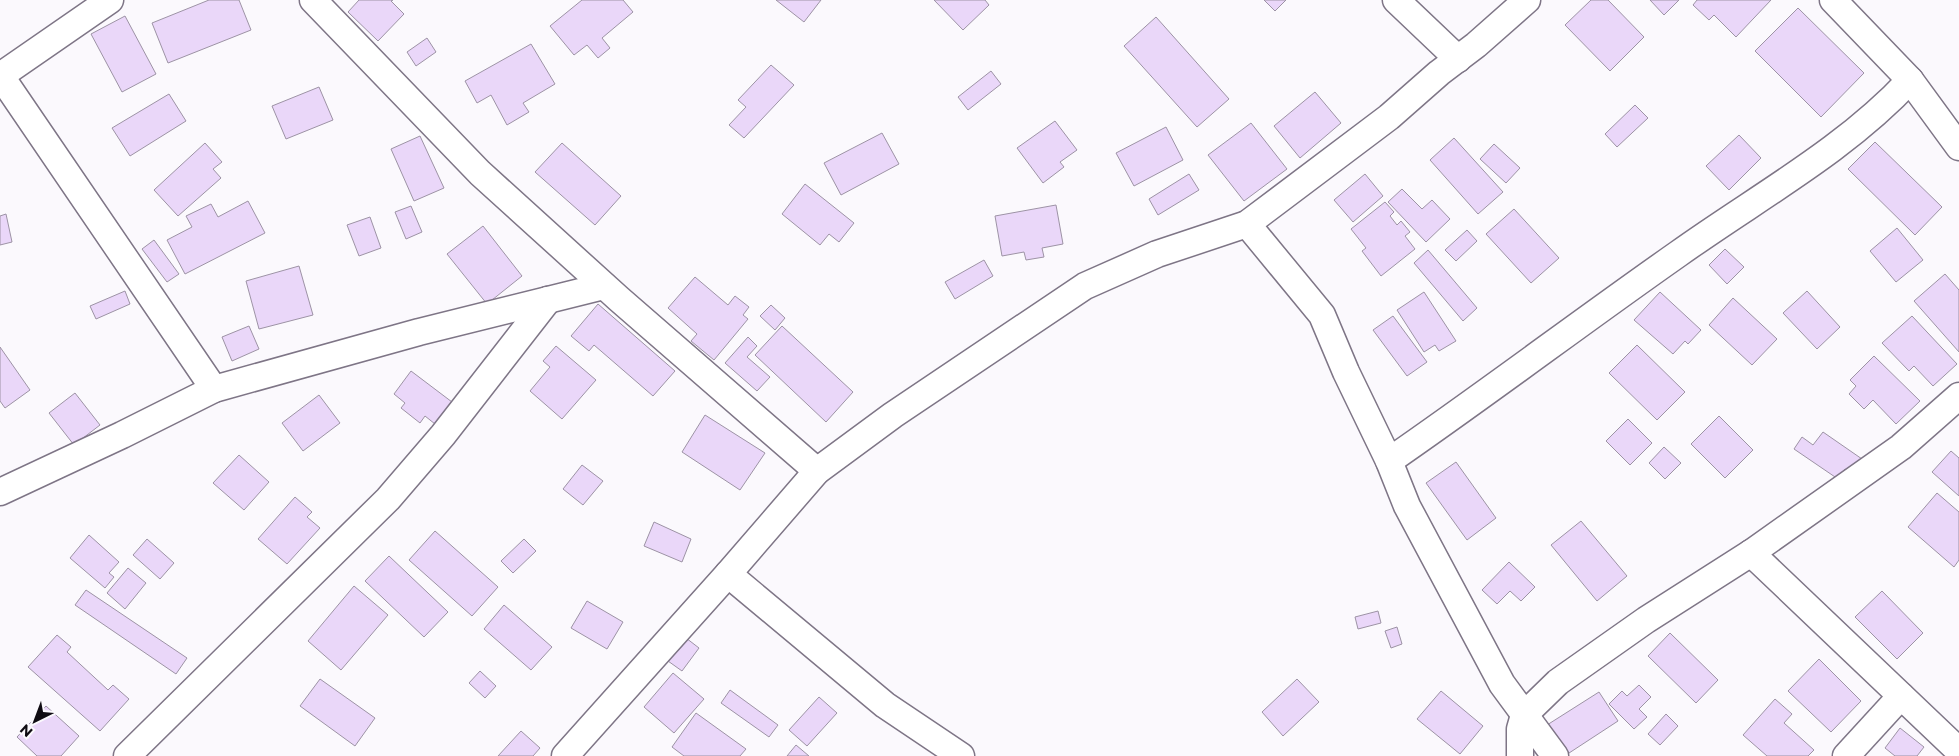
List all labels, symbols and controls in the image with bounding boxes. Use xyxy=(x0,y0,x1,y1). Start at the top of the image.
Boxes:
north arrow xyxy=(10,696,60,746)
text: N xyxy=(16,720,37,741)

